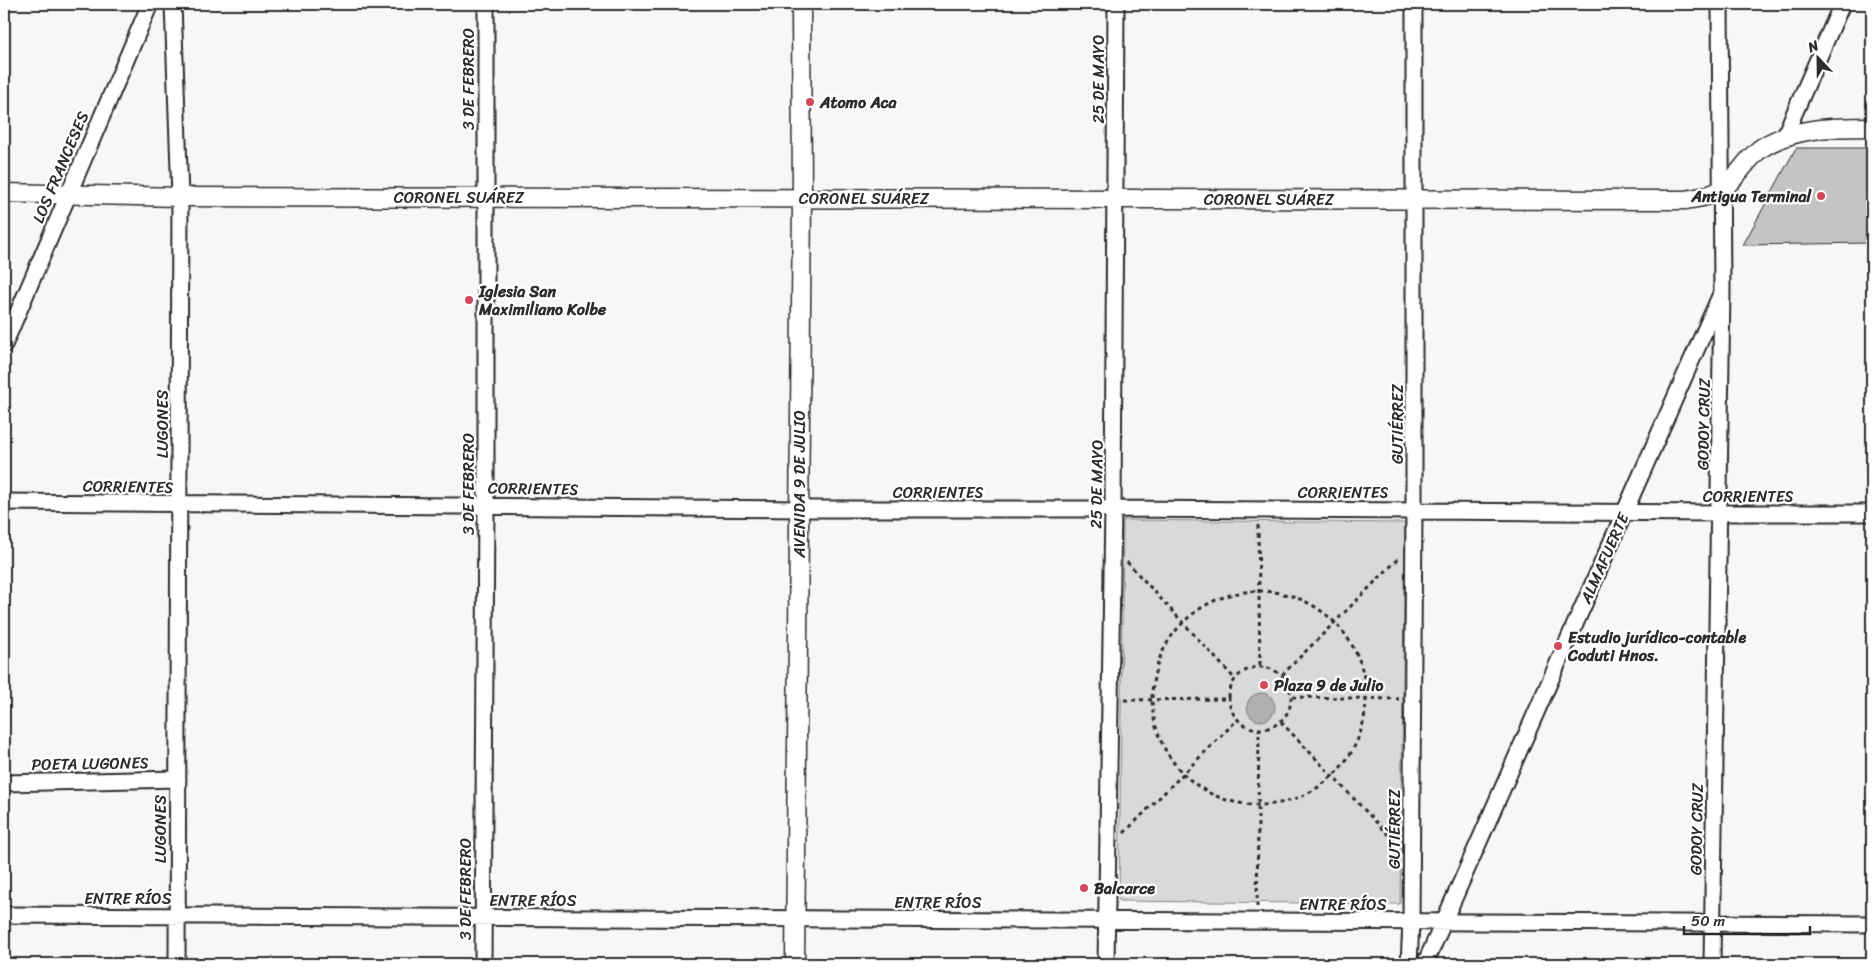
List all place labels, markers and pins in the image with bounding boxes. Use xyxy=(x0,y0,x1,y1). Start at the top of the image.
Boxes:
place label: Atomo Aca xyxy=(819,88,898,117)
marker: Atomo Aca xyxy=(804,96,816,108)
place label: Antigua Terminal xyxy=(1690,182,1812,211)
marker: Antigua Terminal xyxy=(1815,190,1827,202)
place label: Iglesia San Maximiliano Kolbe xyxy=(478,277,607,324)
marker: Iglesia San Maximiliano Kolbe xyxy=(463,294,475,306)
place label: Estudio jurídico-contable Coduti Hnos. xyxy=(1567,623,1747,670)
marker: Estudio jurídico-contable Coduti Hnos. xyxy=(1552,640,1564,652)
place label: Plaza 9 de Julio xyxy=(1274,671,1383,700)
marker: Plaza 9 de Julio xyxy=(1258,679,1270,691)
place label: Balcarce xyxy=(1094,874,1155,903)
marker: Balcarce xyxy=(1078,882,1090,894)

